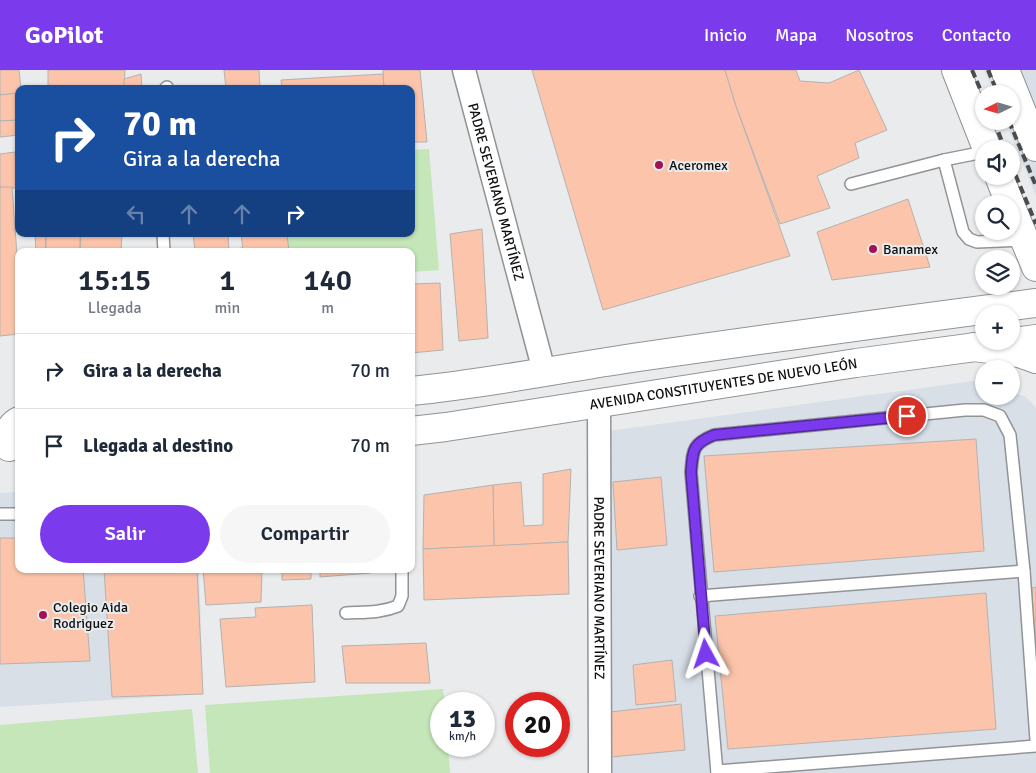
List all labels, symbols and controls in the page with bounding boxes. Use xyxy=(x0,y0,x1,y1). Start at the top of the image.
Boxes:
text: GoPilot xyxy=(25,20,103,50)
text: Inicio xyxy=(704,24,747,46)
text: Mapa xyxy=(775,24,817,46)
text: Nosotros xyxy=(845,24,914,46)
text: Contacto xyxy=(942,24,1011,46)
north arrow xyxy=(975,85,1020,130)
map controls xyxy=(975,85,1020,405)
street label: PADRE SEVERIANO MARTÍNEZ xyxy=(465,101,528,283)
text: 70 m xyxy=(123,102,197,145)
icon: right xyxy=(40,105,105,170)
button: sound xyxy=(975,140,1020,185)
text: Gira a la derecha xyxy=(123,145,280,172)
place label: Aceromex xyxy=(669,157,728,174)
marker: Aceromex xyxy=(653,159,665,171)
button: search xyxy=(975,195,1020,240)
icon: left xyxy=(122,200,150,228)
icon: ahead xyxy=(175,200,203,228)
icon: ahead xyxy=(228,200,256,228)
icon: right xyxy=(281,200,309,228)
place label: Banamex xyxy=(883,241,938,258)
marker: Banamex xyxy=(867,243,879,255)
button: layers xyxy=(975,250,1020,295)
text: 15:15 xyxy=(78,262,151,299)
text: 1 xyxy=(219,262,235,299)
text: 140 xyxy=(303,262,352,299)
text: Llegada xyxy=(88,298,142,318)
text: min xyxy=(214,298,240,318)
text: m xyxy=(321,298,334,318)
button: + xyxy=(975,305,1020,350)
street label: AVENIDA CONSTITUYENTES DE NUEVO LEÓN xyxy=(588,354,859,413)
icon: right xyxy=(40,357,68,385)
text: Gira a la derecha xyxy=(83,359,222,383)
text: 70 m xyxy=(350,359,390,383)
button: − xyxy=(975,360,1020,405)
pin xyxy=(886,395,928,437)
icon: arrive xyxy=(893,402,921,430)
icon: arrive xyxy=(40,432,68,460)
text: Llegada al destino xyxy=(83,434,233,458)
text: 70 m xyxy=(350,434,390,458)
street label: PADRE SEVERIANO MARTÍNEZ xyxy=(591,496,608,680)
button: Salir xyxy=(40,505,210,563)
button: Compartir xyxy=(220,505,390,563)
place label: Colegio Aida Rodriguez xyxy=(53,599,128,632)
marker: Colegio Aida Rodriguez xyxy=(37,609,49,621)
position arrow xyxy=(679,627,731,679)
speed limit sign: 20 xyxy=(505,692,570,757)
text: 13 xyxy=(449,703,476,734)
text: km/h xyxy=(449,729,476,744)

